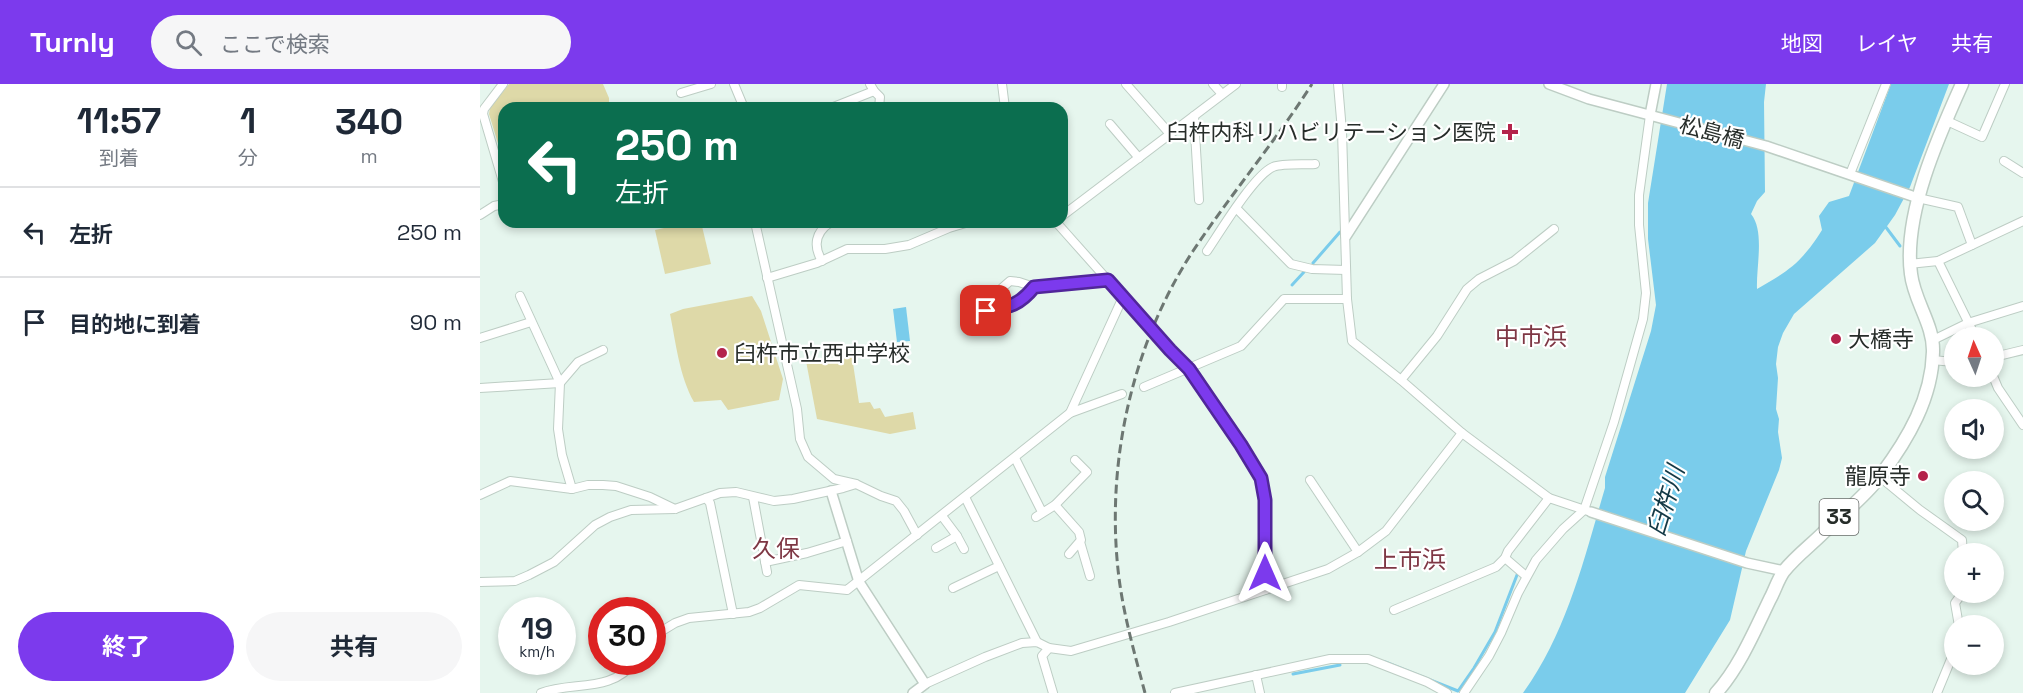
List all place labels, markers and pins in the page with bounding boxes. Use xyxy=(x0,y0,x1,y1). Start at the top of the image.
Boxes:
place label: 臼杵内科リハビリテーション医院 xyxy=(1166,118,1496,146)
marker: 臼杵内科リハビリテーション医院 xyxy=(1501,123,1519,141)
pin xyxy=(960,285,1011,336)
place label: 大橋寺 xyxy=(1848,325,1914,353)
marker: 大橋寺 xyxy=(1829,332,1843,346)
place label: 臼杵市立西中学校 xyxy=(734,339,910,367)
marker: 臼杵市立西中学校 xyxy=(715,346,729,360)
place label: 龍原寺 xyxy=(1845,462,1911,490)
marker: 龍原寺 xyxy=(1916,469,1930,483)

